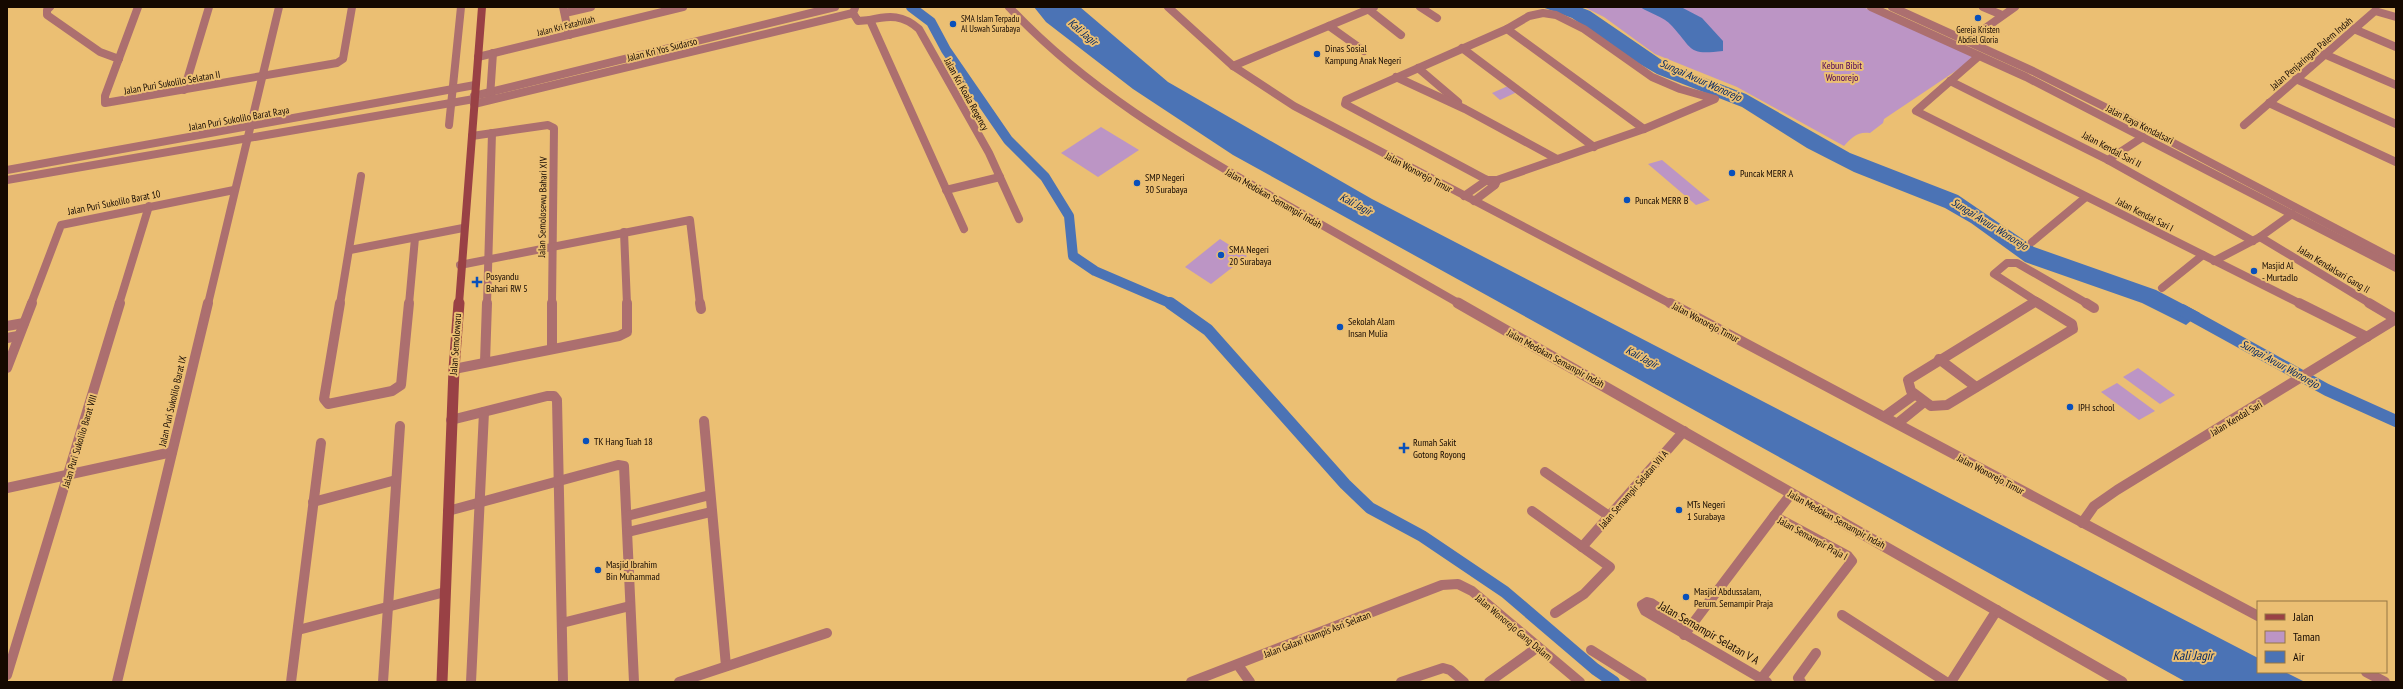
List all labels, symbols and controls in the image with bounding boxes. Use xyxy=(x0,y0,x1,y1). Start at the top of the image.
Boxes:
street label: Jalan Kri Fatahillah xyxy=(535,13,596,38)
place label: SMA Islam Terpadu Al Uswah Surabaya xyxy=(961,13,1020,34)
marker: Gereja Kristen Abdiel Gloria xyxy=(1973,13,1983,23)
street label: Jalan Penjaringan Palem Indah xyxy=(2267,14,2355,93)
water label: Kali Jagir xyxy=(1065,16,1102,50)
marker: SMA Islam Terpadu Al Uswah Surabaya xyxy=(948,19,958,29)
place label: Gereja Kristen Abdiel Gloria xyxy=(1956,24,2000,45)
street label: Jalan Kri Yos Sudarso xyxy=(625,34,699,65)
place label: Dinas Sosial Kampung Anak Negeri xyxy=(1325,42,1401,67)
marker: Dinas Sosial Kampung Anak Negeri xyxy=(1312,49,1322,59)
street label: Jalan Kri Koala Regency xyxy=(941,55,992,133)
water label: Sungai Avuur Wonorejo xyxy=(1658,56,1745,105)
park label: Kebun Bibit Wonorejo xyxy=(1822,59,1862,84)
street label: Jalan Puri Sukolilo Selatan II xyxy=(122,68,221,98)
street label: Jalan Raya Kendalsari xyxy=(2103,101,2176,147)
street label: Jalan Puri Sukolilo Barat Raya xyxy=(187,103,290,134)
street label: Jalan Kendal Sari II xyxy=(2079,128,2144,170)
street label: Jalan Wonorejo Timur xyxy=(1382,149,1455,196)
street label: Jalan Semolosewu Bahari XIV xyxy=(535,156,550,259)
street label: Jalan Medokan Semampir Indah xyxy=(1222,165,1324,231)
place label: Puncak MERR A xyxy=(1740,167,1793,180)
marker: Puncak MERR A xyxy=(1727,168,1737,178)
place label: SMP Negeri 30 Surabaya xyxy=(1145,171,1188,196)
marker: SMP Negeri 30 Surabaya xyxy=(1132,178,1142,188)
street label: Jalan Puri Sukolilo Barat 10 xyxy=(66,187,162,218)
water label: Kali Jagir xyxy=(1338,190,1376,219)
place label: Puncak MERR B xyxy=(1635,194,1689,207)
street label: Jalan Kendal Sari I xyxy=(2113,194,2176,234)
marker: Puncak MERR B xyxy=(1622,195,1632,205)
water label: Sungai Avuur Wonorejo xyxy=(1949,195,2032,254)
street label: Jalan Kendalsari Gang II xyxy=(2294,242,2372,296)
place label: SMA Negeri 20 Surabaya xyxy=(1229,243,1272,268)
marker: SMA Negeri 20 Surabaya xyxy=(1216,250,1226,260)
place label: Masjid Al - Murtadlo xyxy=(2262,259,2298,284)
marker: Masjid Al - Murtadlo xyxy=(2249,266,2259,276)
place label: Posyandu Bahari RW 5 xyxy=(486,270,528,295)
marker: Posyandu Bahari RW 5 xyxy=(471,276,483,288)
street label: Jalan Wonorejo Timur xyxy=(1669,299,1742,346)
street label: Jalan Semolowaru xyxy=(447,313,464,376)
place label: Sekolah Alam Insan Mulia xyxy=(1348,315,1395,340)
marker: Sekolah Alam Insan Mulia xyxy=(1335,322,1345,332)
street label: Jalan Medokan Semampir Indah xyxy=(1504,326,1607,391)
water label: Sungai Avuur Wonorejo xyxy=(2238,337,2323,392)
water label: Kali Jagir xyxy=(1624,343,1662,372)
street label: Jalan Puri Sukolilo Barat IX xyxy=(156,355,189,449)
street label: Jalan Puri Sukolilo Barat VIII xyxy=(59,393,100,490)
street label: Jalan Kendal Sari xyxy=(2207,398,2265,440)
place label: IPH school xyxy=(2078,401,2115,414)
marker: IPH school xyxy=(2065,402,2075,412)
place label: TK Hang Tuah 18 xyxy=(594,435,653,448)
marker: TK Hang Tuah 18 xyxy=(581,436,591,446)
place label: Rumah Sakit Gotong Royong xyxy=(1413,436,1465,461)
marker: Rumah Sakit Gotong Royong xyxy=(1398,442,1410,454)
street label: Jalan Semampir Selatan VII A xyxy=(1595,447,1671,532)
street label: Jalan Wonorejo Timur xyxy=(1954,451,2027,498)
street label: Jalan Medokan Semampir Indah xyxy=(1785,487,1888,552)
place label: MTs Negeri 1 Surabaya xyxy=(1687,498,1725,523)
marker: MTs Negeri 1 Surabaya xyxy=(1674,505,1684,515)
street label: Jalan Semampir Praja I xyxy=(1775,513,1850,563)
place label: Masjid Ibrahim Bin Muhammad xyxy=(606,558,660,583)
marker: Masjid Ibrahim Bin Muhammad xyxy=(593,565,603,575)
place label: Masjid Abdussalam, Perum. Semampir Praja xyxy=(1694,585,1773,610)
street label: Jalan Wonorejo Gang Dalam xyxy=(1472,591,1555,663)
marker: Masjid Abdussalam, Perum. Semampir Praja xyxy=(1681,592,1691,602)
street label: Jalan Semampir Selatan V A xyxy=(1655,597,1763,668)
legend xyxy=(2257,601,2387,673)
street label: Jalan Galaxi Klampis Asri Selatan xyxy=(1261,608,1372,661)
text: Jalan xyxy=(2292,609,2314,624)
text: Taman xyxy=(2293,629,2320,644)
water label: Kali Jagir xyxy=(2173,647,2216,664)
text: Air xyxy=(2293,649,2305,664)

